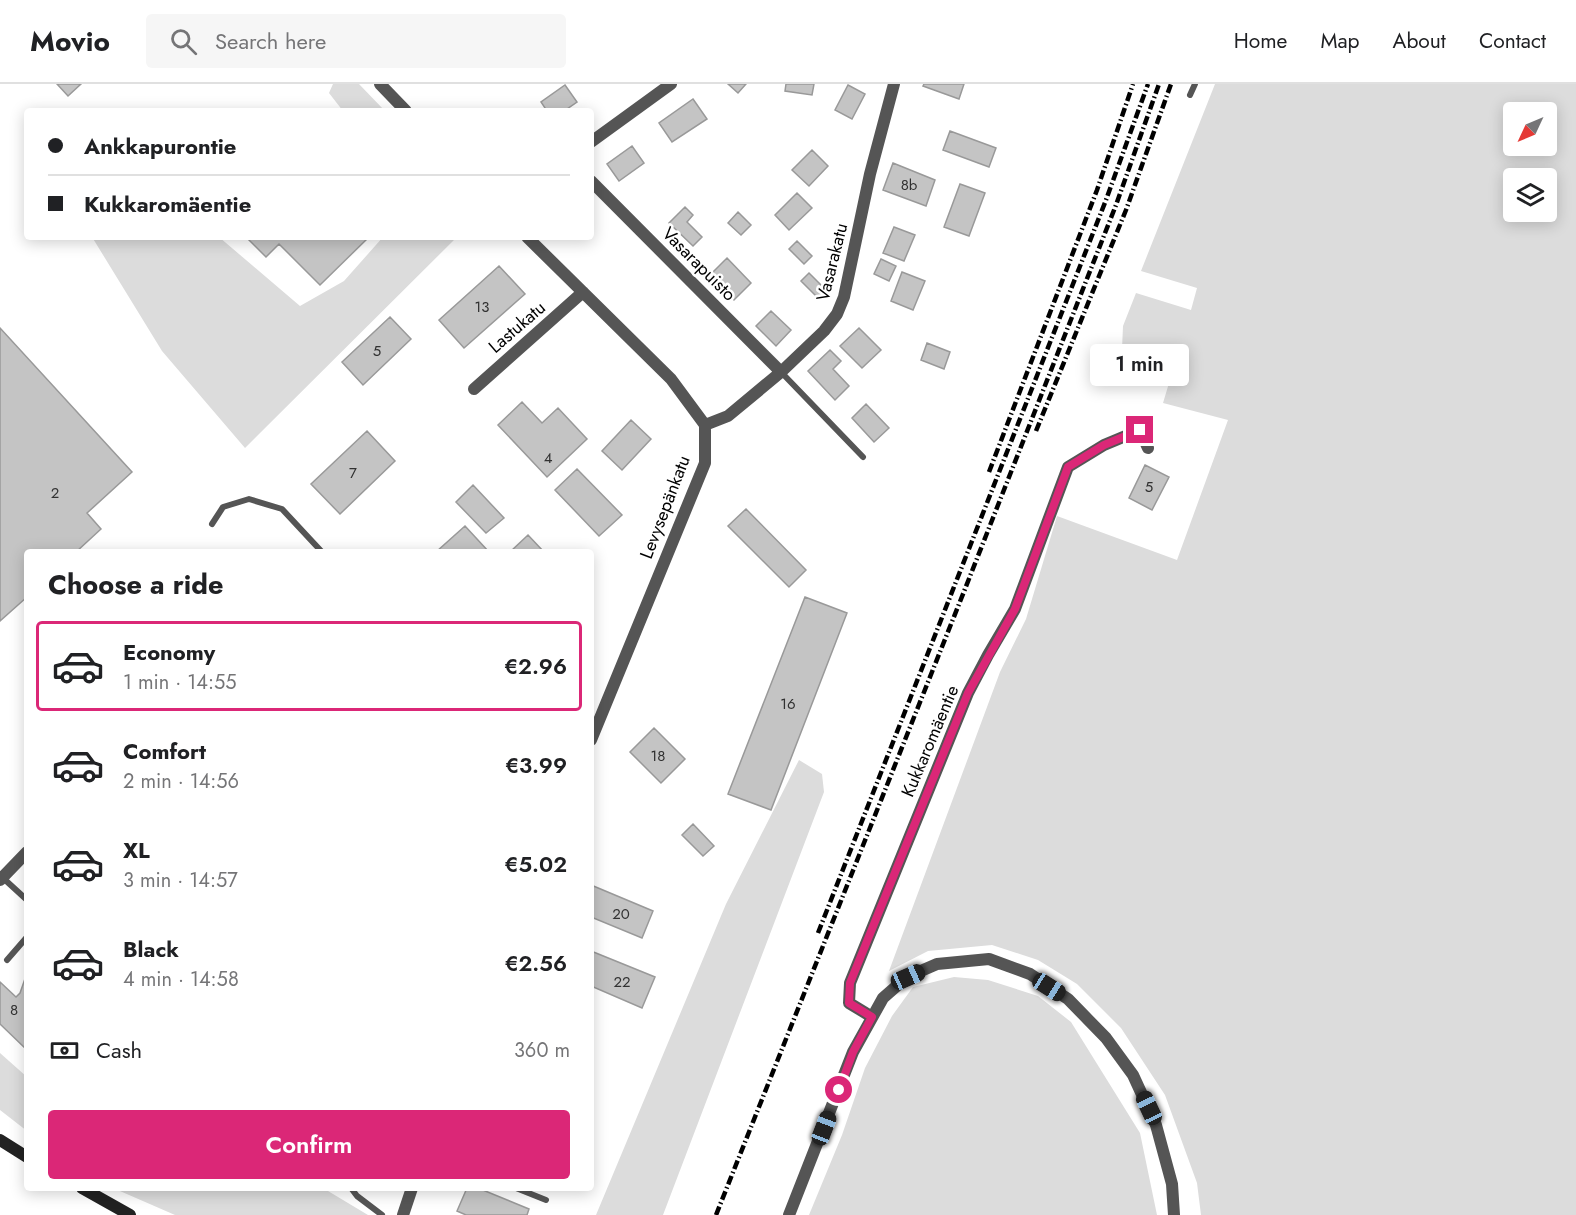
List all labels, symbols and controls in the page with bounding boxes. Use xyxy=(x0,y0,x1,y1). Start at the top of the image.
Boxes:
search box xyxy=(146,14,566,68)
text: Movio xyxy=(30,21,110,62)
icon: search xyxy=(167,25,200,58)
text: Search here xyxy=(215,25,326,57)
text: Home xyxy=(1234,26,1287,56)
text: Map xyxy=(1320,26,1360,56)
text: About xyxy=(1393,26,1446,56)
text: Contact xyxy=(1479,26,1546,56)
north arrow xyxy=(1503,102,1557,156)
map controls xyxy=(1503,102,1557,222)
text: Ankkapurontie xyxy=(84,130,236,162)
button: layers xyxy=(1503,168,1557,222)
house number: 8b xyxy=(901,174,918,196)
text: Kukkaromäentie xyxy=(84,188,251,220)
street label: Vasarakatu xyxy=(810,220,854,304)
street label: Vasarapuisto xyxy=(656,221,742,307)
street label: Lastukatu xyxy=(483,295,551,359)
house number: 13 xyxy=(475,296,489,318)
house number: 5 xyxy=(373,340,381,362)
callout: 1 min xyxy=(1090,343,1190,385)
text: 1 min xyxy=(1115,350,1164,379)
route end xyxy=(1126,416,1153,443)
house number: 4 xyxy=(544,447,553,469)
street label: Levysepänkatu xyxy=(633,452,697,562)
house number: 7 xyxy=(349,462,357,484)
house number: 5 xyxy=(1145,476,1153,498)
house number: 2 xyxy=(51,482,59,504)
text: Choose a ride xyxy=(48,565,223,604)
text: Economy xyxy=(123,636,215,668)
icon: car xyxy=(51,639,105,693)
text: €2.96 xyxy=(504,650,567,682)
text: 1 min · 14:55 xyxy=(123,668,237,697)
street label: Kukkaromäentie xyxy=(895,681,965,801)
house number: 16 xyxy=(780,693,796,715)
text: Comfort xyxy=(123,735,206,767)
icon: car xyxy=(51,738,105,792)
house number: 18 xyxy=(651,745,665,767)
text: €3.99 xyxy=(505,749,567,781)
text: 2 min · 14:56 xyxy=(123,767,239,796)
text: XL xyxy=(123,834,150,866)
icon: car xyxy=(51,837,105,891)
text: €5.02 xyxy=(505,848,567,880)
text: 3 min · 14:57 xyxy=(123,866,238,895)
house number: 20 xyxy=(612,903,630,925)
text: Black xyxy=(123,933,179,965)
icon: car xyxy=(51,936,105,990)
text: €2.56 xyxy=(505,947,567,979)
car xyxy=(888,961,928,993)
text: 4 min · 14:58 xyxy=(123,965,239,994)
car xyxy=(1029,970,1069,1004)
house number: 22 xyxy=(613,971,631,993)
house number: 8 xyxy=(10,999,18,1021)
icon: cash xyxy=(48,1034,81,1067)
text: Cash xyxy=(96,1034,142,1066)
text: 360 m xyxy=(514,1036,570,1065)
route start xyxy=(825,1076,852,1103)
car xyxy=(1133,1088,1165,1128)
car xyxy=(809,1108,839,1148)
button: Confirm xyxy=(48,1110,570,1179)

